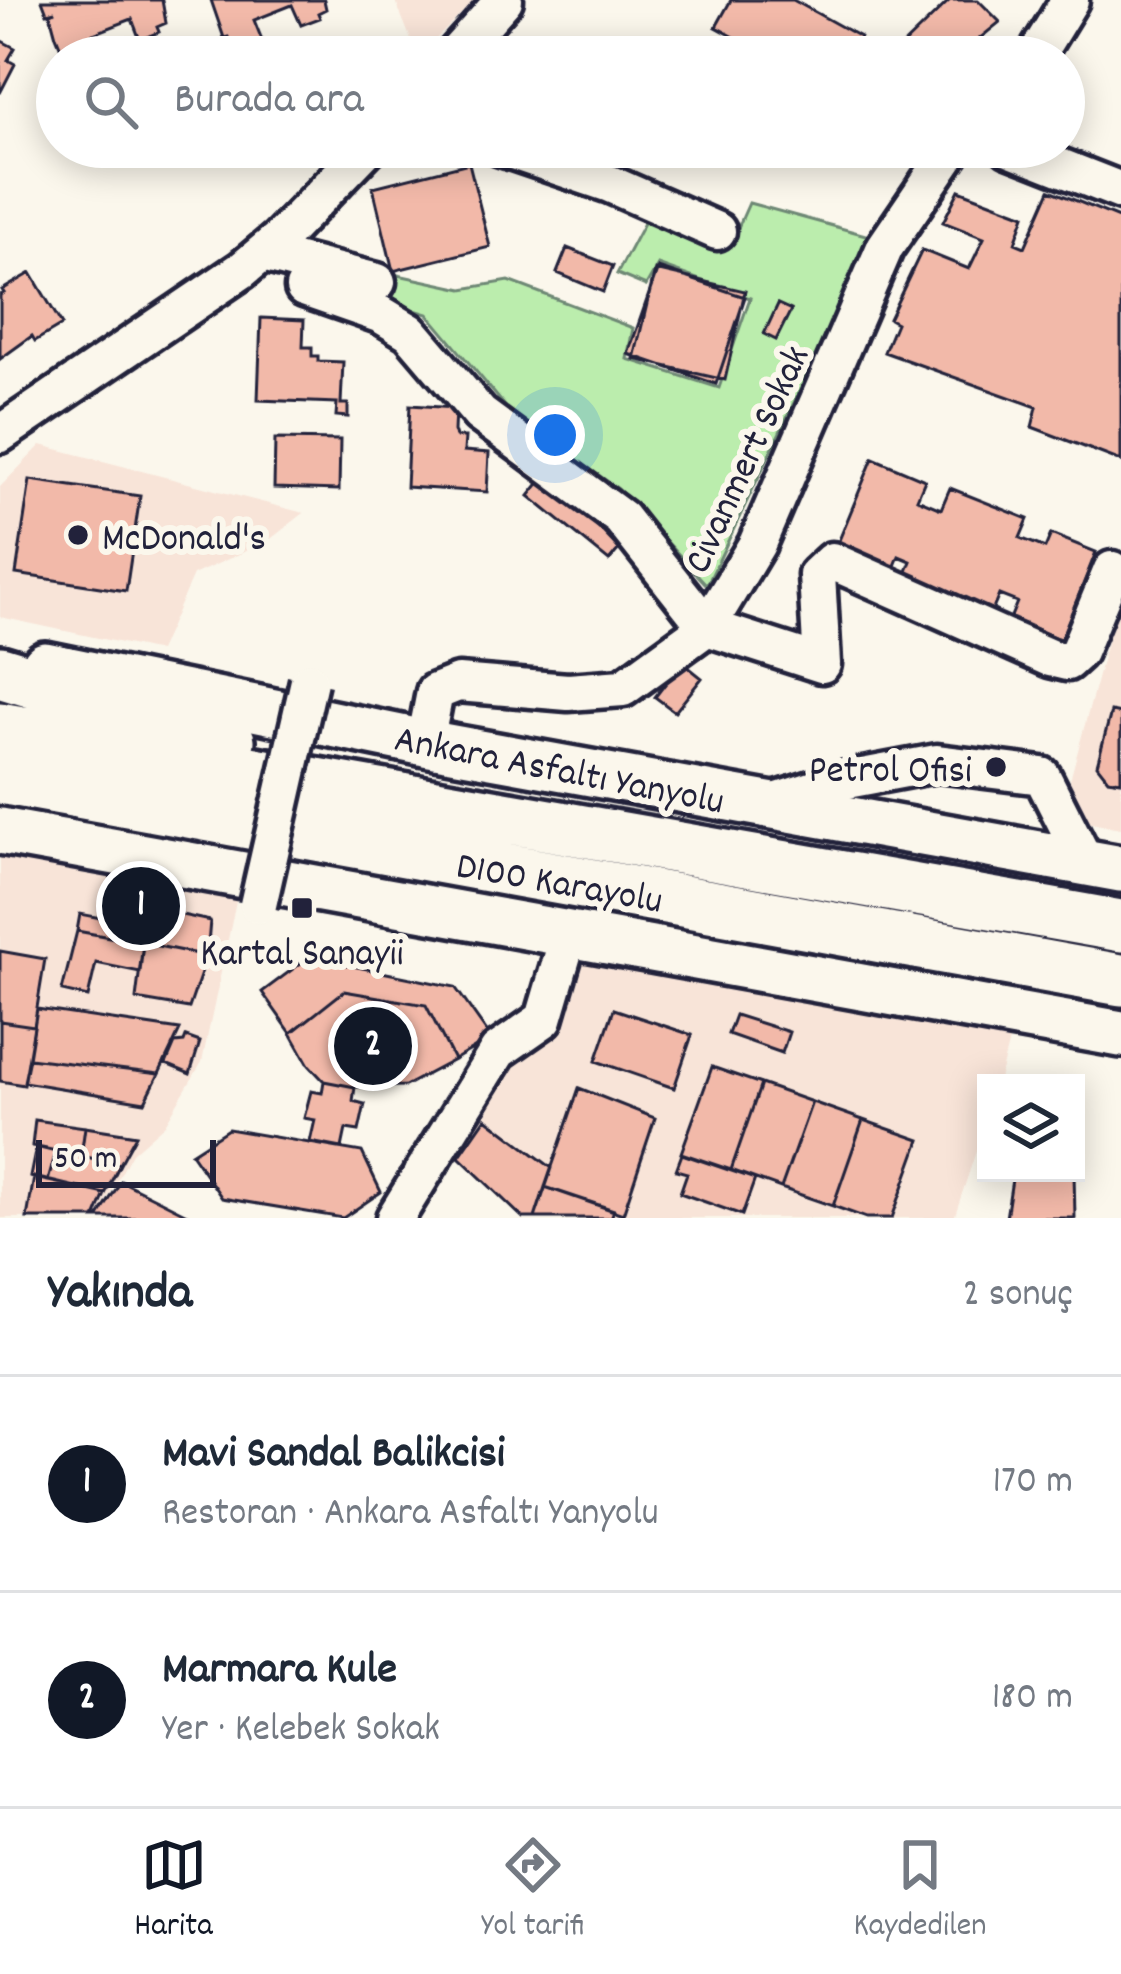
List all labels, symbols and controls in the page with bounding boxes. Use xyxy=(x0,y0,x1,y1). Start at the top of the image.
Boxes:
search box xyxy=(36,36,1085,168)
icon: search xyxy=(78,69,144,135)
text: Burada ara xyxy=(174,70,364,134)
street label: Civanmert Sokak xyxy=(673,338,827,584)
your location xyxy=(525,405,585,465)
place label: McDonald's xyxy=(102,514,266,569)
marker: McDonald's xyxy=(65,522,91,548)
street label: Ankara Asfaltı Yanyolu xyxy=(389,714,728,832)
place label: Petrol Ofisi xyxy=(809,746,972,801)
marker: Petrol Ofisi xyxy=(983,754,1009,780)
street label: D100 Karayolu xyxy=(451,841,666,932)
pin: 1 xyxy=(102,861,180,951)
marker: Kartal Sanayii xyxy=(289,895,315,921)
place label: Kartal Sanayii xyxy=(200,929,404,984)
pin: 2 xyxy=(334,1001,412,1091)
map controls xyxy=(977,1074,1085,1182)
button: layers xyxy=(977,1074,1085,1182)
scale bar xyxy=(36,1134,216,1187)
text: 50 m xyxy=(54,1137,118,1184)
text: Yakında xyxy=(48,1260,192,1332)
text: 2 sonuç xyxy=(963,1269,1073,1324)
text: Mavi Sandal Balikcisi xyxy=(162,1424,505,1488)
text: 1 xyxy=(83,1456,91,1511)
text: 170 m xyxy=(993,1456,1073,1511)
text: Restoran · Ankara Asfaltı Yanyolu xyxy=(162,1488,659,1543)
text: Marmara Kule xyxy=(162,1640,397,1704)
text: 2 xyxy=(78,1672,96,1727)
text: 180 m xyxy=(992,1672,1073,1727)
text: Yer · Kelebek Sokak xyxy=(162,1704,440,1759)
tab: Harita xyxy=(134,1832,213,1951)
tab: Yol tarifi xyxy=(481,1832,585,1951)
tab: Kaydedilen xyxy=(853,1832,987,1951)

